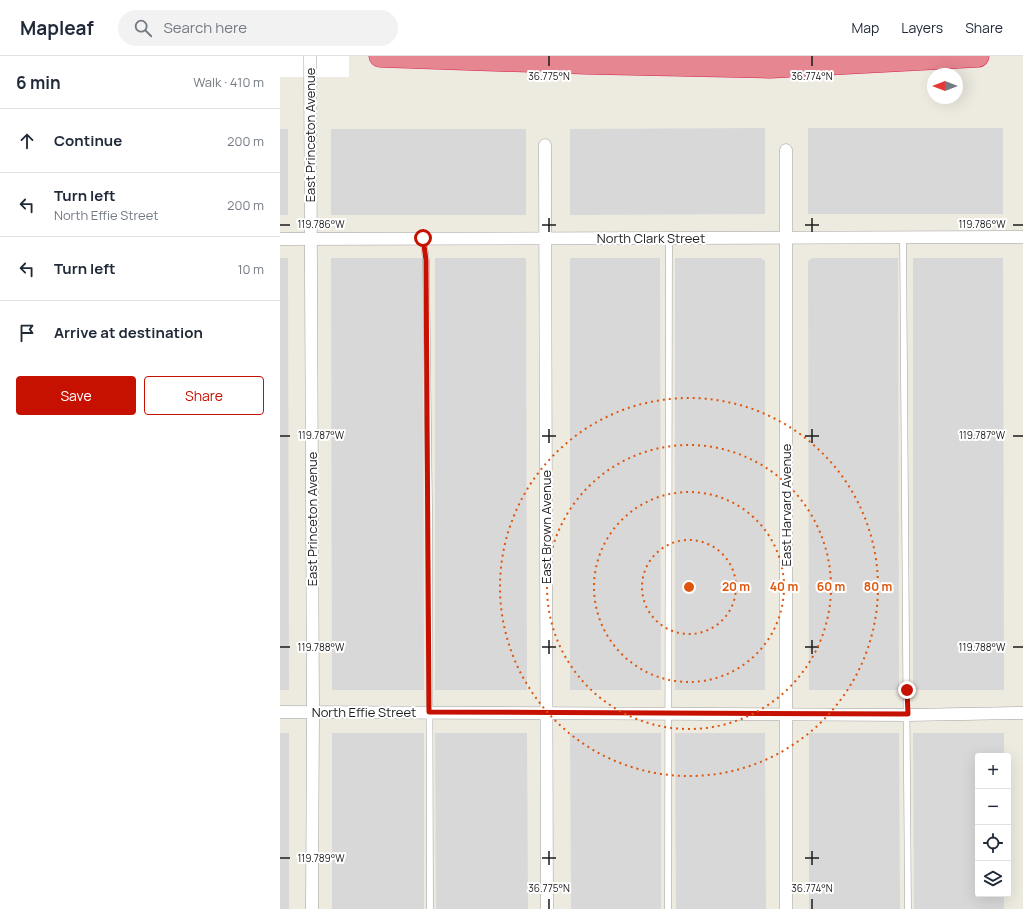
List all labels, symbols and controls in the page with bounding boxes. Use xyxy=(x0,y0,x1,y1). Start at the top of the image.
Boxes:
search box xyxy=(118,10,398,46)
text: Mapleaf xyxy=(20,15,94,41)
icon: search xyxy=(132,17,154,39)
text: Search here xyxy=(164,17,247,38)
text: Map xyxy=(851,18,879,37)
text: Layers xyxy=(901,18,943,37)
text: Share xyxy=(965,18,1003,37)
street label: East Princeton Avenue xyxy=(301,67,319,202)
north arrow xyxy=(927,68,963,104)
text: 36.775°N xyxy=(528,69,570,83)
text: 36.774°N xyxy=(791,69,833,83)
text: 6 min xyxy=(16,71,61,94)
text: Walk · 410 m xyxy=(193,73,264,91)
icon: ahead xyxy=(16,130,38,152)
text: Continue xyxy=(54,130,122,151)
text: 200 m xyxy=(227,132,264,150)
text: Turn left xyxy=(54,185,116,206)
icon: left xyxy=(16,194,38,216)
text: 200 m xyxy=(227,196,264,214)
text: North Effie Street xyxy=(54,206,158,224)
text: 119.786°W xyxy=(297,217,345,231)
text: 119.786°W xyxy=(958,217,1006,231)
route start xyxy=(414,229,432,247)
street label: North Clark Street xyxy=(597,229,705,247)
icon: left xyxy=(16,258,38,280)
text: Turn left xyxy=(54,258,116,279)
text: 10 m xyxy=(237,260,264,278)
icon: arrive xyxy=(16,322,38,344)
text: Arrive at destination xyxy=(54,322,203,343)
button: Save xyxy=(16,376,136,415)
button: Share xyxy=(144,376,264,415)
text: 119.787°W xyxy=(298,428,345,442)
text: 119.787°W xyxy=(959,428,1006,442)
street label: East Harvard Avenue xyxy=(777,443,795,566)
street label: East Princeton Avenue xyxy=(303,451,321,586)
street label: East Brown Avenue xyxy=(537,470,555,584)
text: 20 m xyxy=(722,578,750,595)
text: 40 m xyxy=(770,578,798,595)
text: 60 m xyxy=(817,578,845,595)
text: 80 m xyxy=(864,578,892,595)
centre of rings xyxy=(682,580,696,594)
text: 119.788°W xyxy=(298,640,345,654)
text: 119.788°W xyxy=(959,640,1006,654)
route end xyxy=(898,681,916,699)
street label: North Effie Street xyxy=(312,703,416,721)
map controls xyxy=(975,753,1011,897)
button: + xyxy=(975,753,1011,789)
button: − xyxy=(975,789,1011,825)
button: locate xyxy=(975,825,1011,861)
text: 119.789°W xyxy=(297,851,345,865)
button: layers xyxy=(975,861,1011,897)
text: 36.775°N xyxy=(528,881,570,895)
text: 36.774°N xyxy=(791,881,833,895)

